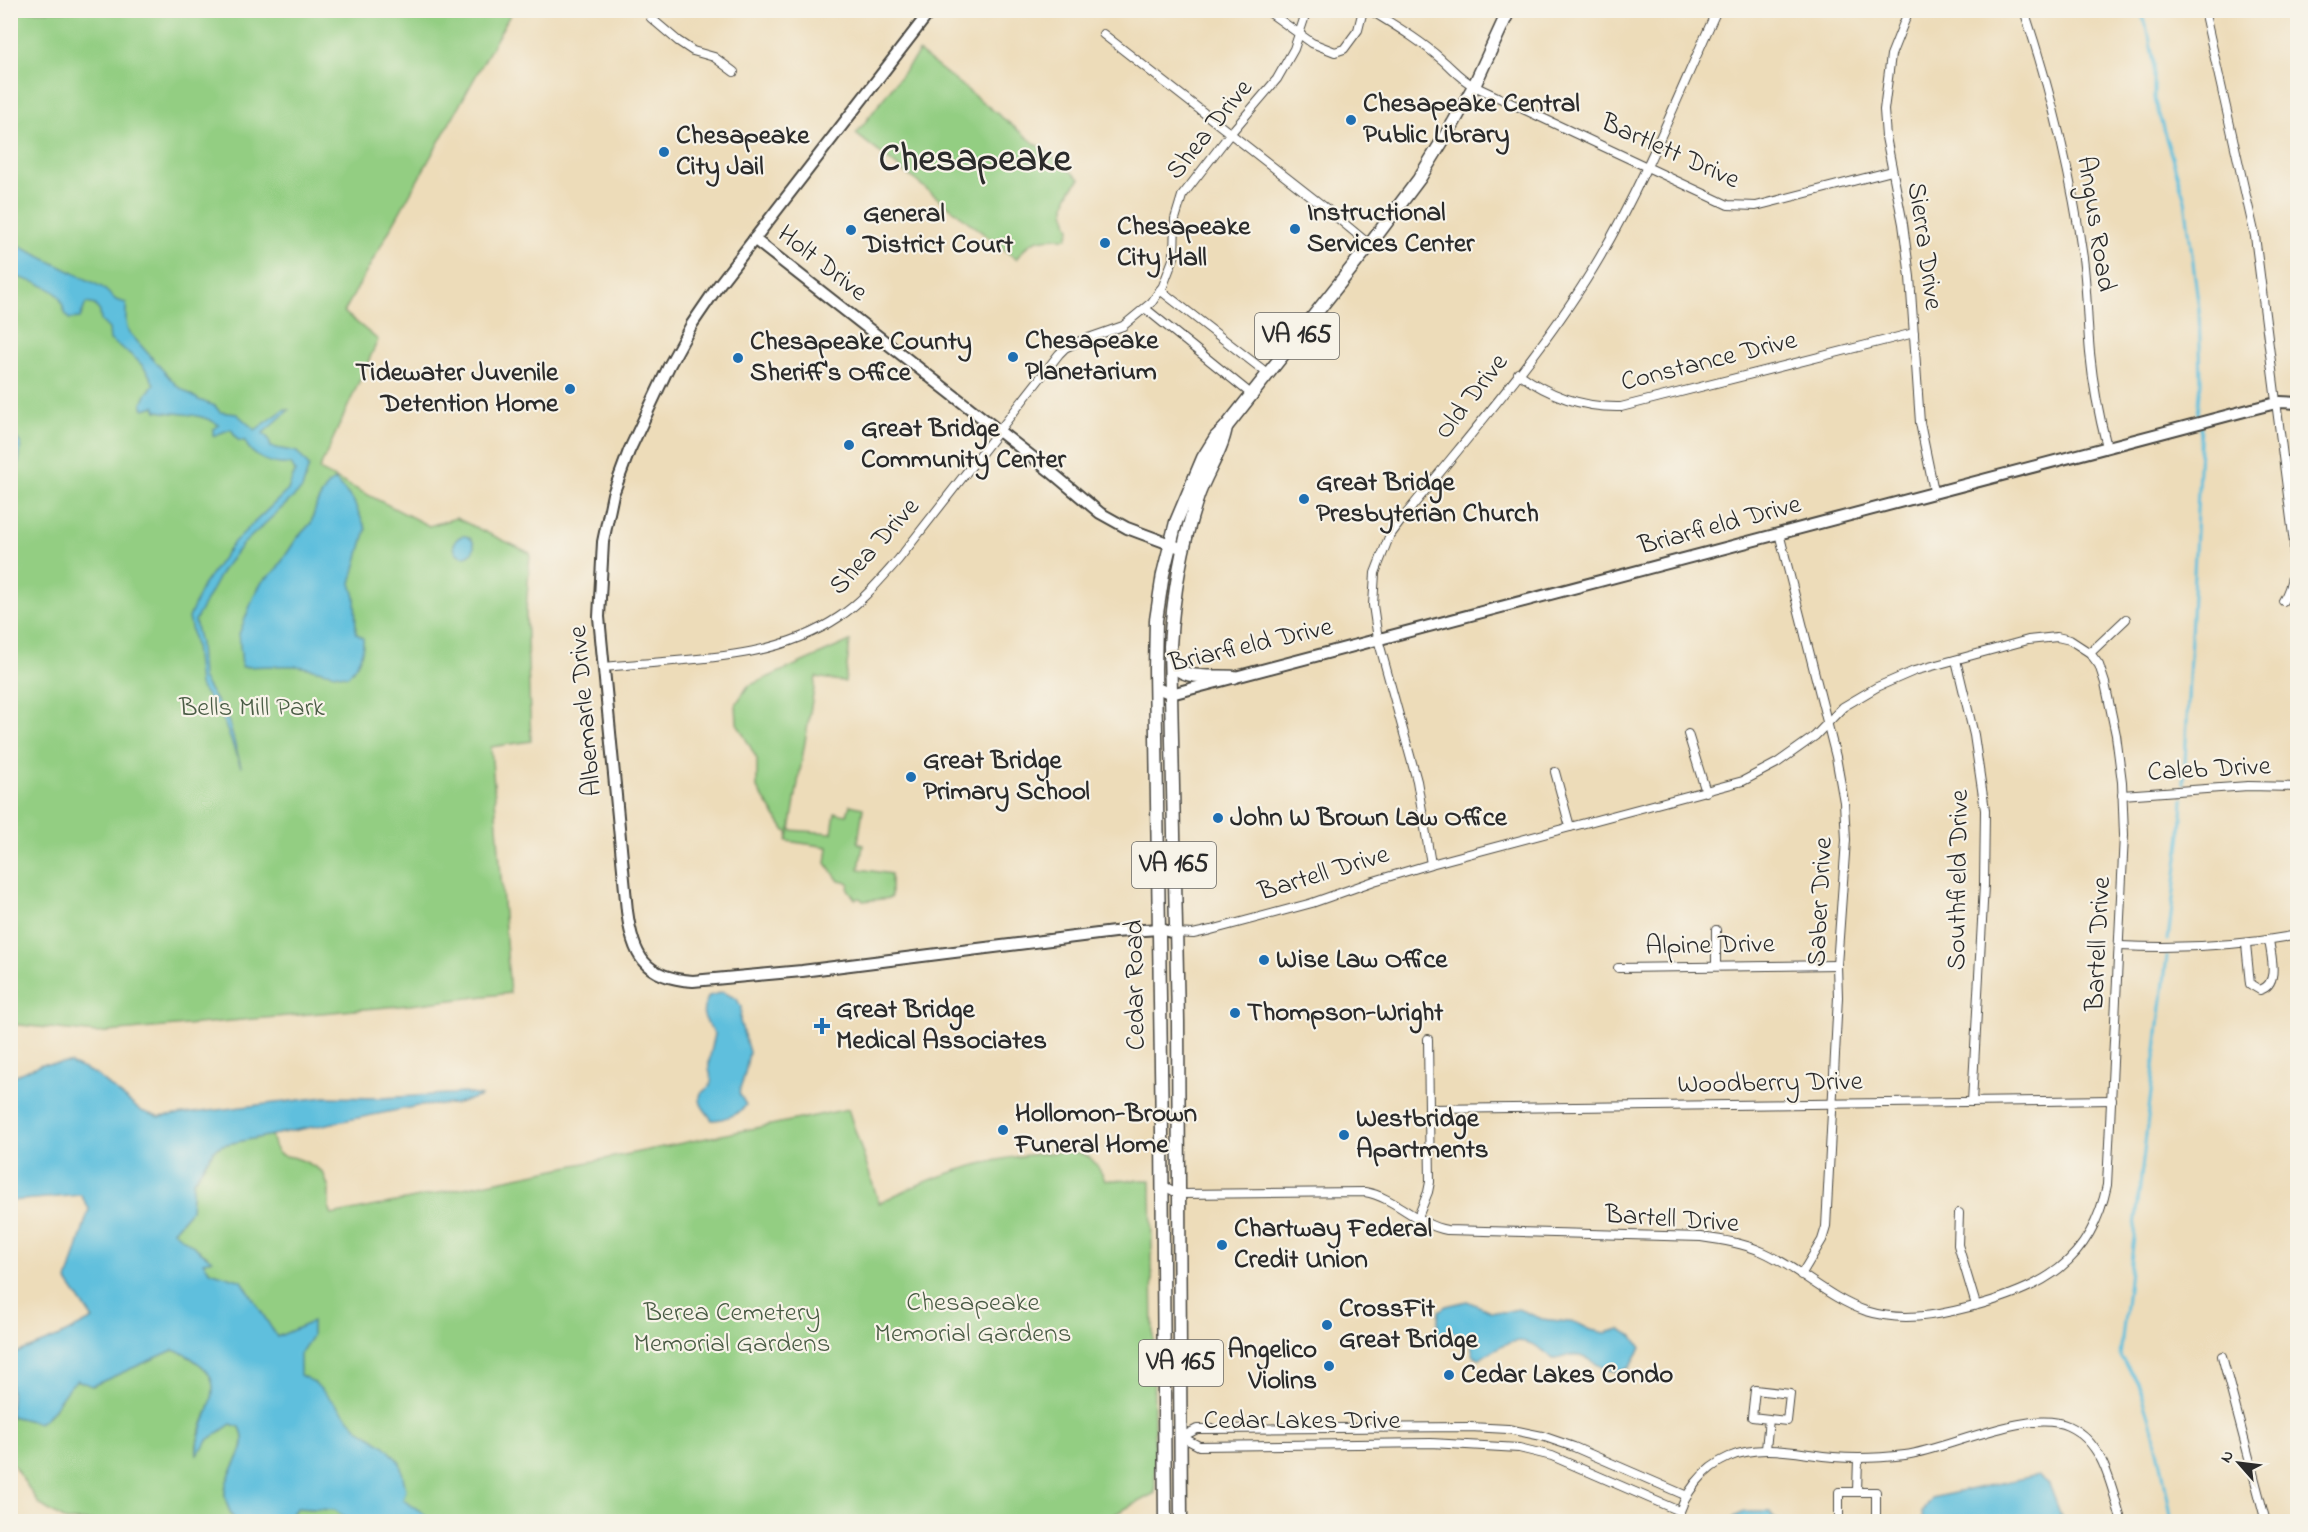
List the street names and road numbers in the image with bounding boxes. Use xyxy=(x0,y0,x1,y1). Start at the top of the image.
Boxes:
street label: Shea Drive xyxy=(1157,70,1263,189)
street label: Bartlett Drive xyxy=(1594,104,1746,200)
street label: Angus Road xyxy=(2065,153,2125,295)
street label: Sierra Drive xyxy=(1896,180,1952,313)
street label: Holt Drive xyxy=(768,216,876,312)
road number: VA 165 xyxy=(1255,313,1339,359)
street label: Constance Drive xyxy=(1617,321,1802,403)
street label: Old Drive xyxy=(1426,345,1519,449)
street label: Briarfield Drive xyxy=(1633,485,1806,567)
street label: Shea Drive xyxy=(820,489,930,605)
street label: Briarfield Drive xyxy=(1164,608,1337,684)
street label: Albemarle Drive xyxy=(559,623,613,798)
street label: Caleb Drive xyxy=(2146,747,2273,793)
street label: Southfield Drive xyxy=(1938,788,1980,971)
street label: Bartell Drive xyxy=(1253,835,1395,913)
street label: Saber Drive xyxy=(1798,835,1844,968)
road number: VA 165 xyxy=(1132,842,1216,888)
street label: Bartell Drive xyxy=(2076,875,2122,1013)
street label: Cedar Road xyxy=(1115,919,1157,1051)
street label: Alpine Drive xyxy=(1645,925,1776,967)
street label: Woodberry Drive xyxy=(1677,1063,1864,1105)
street label: Bartell Drive xyxy=(1603,1196,1741,1244)
road number: VA 165 xyxy=(1139,1340,1223,1386)
street label: Cedar Lakes Drive xyxy=(1203,1402,1401,1441)

